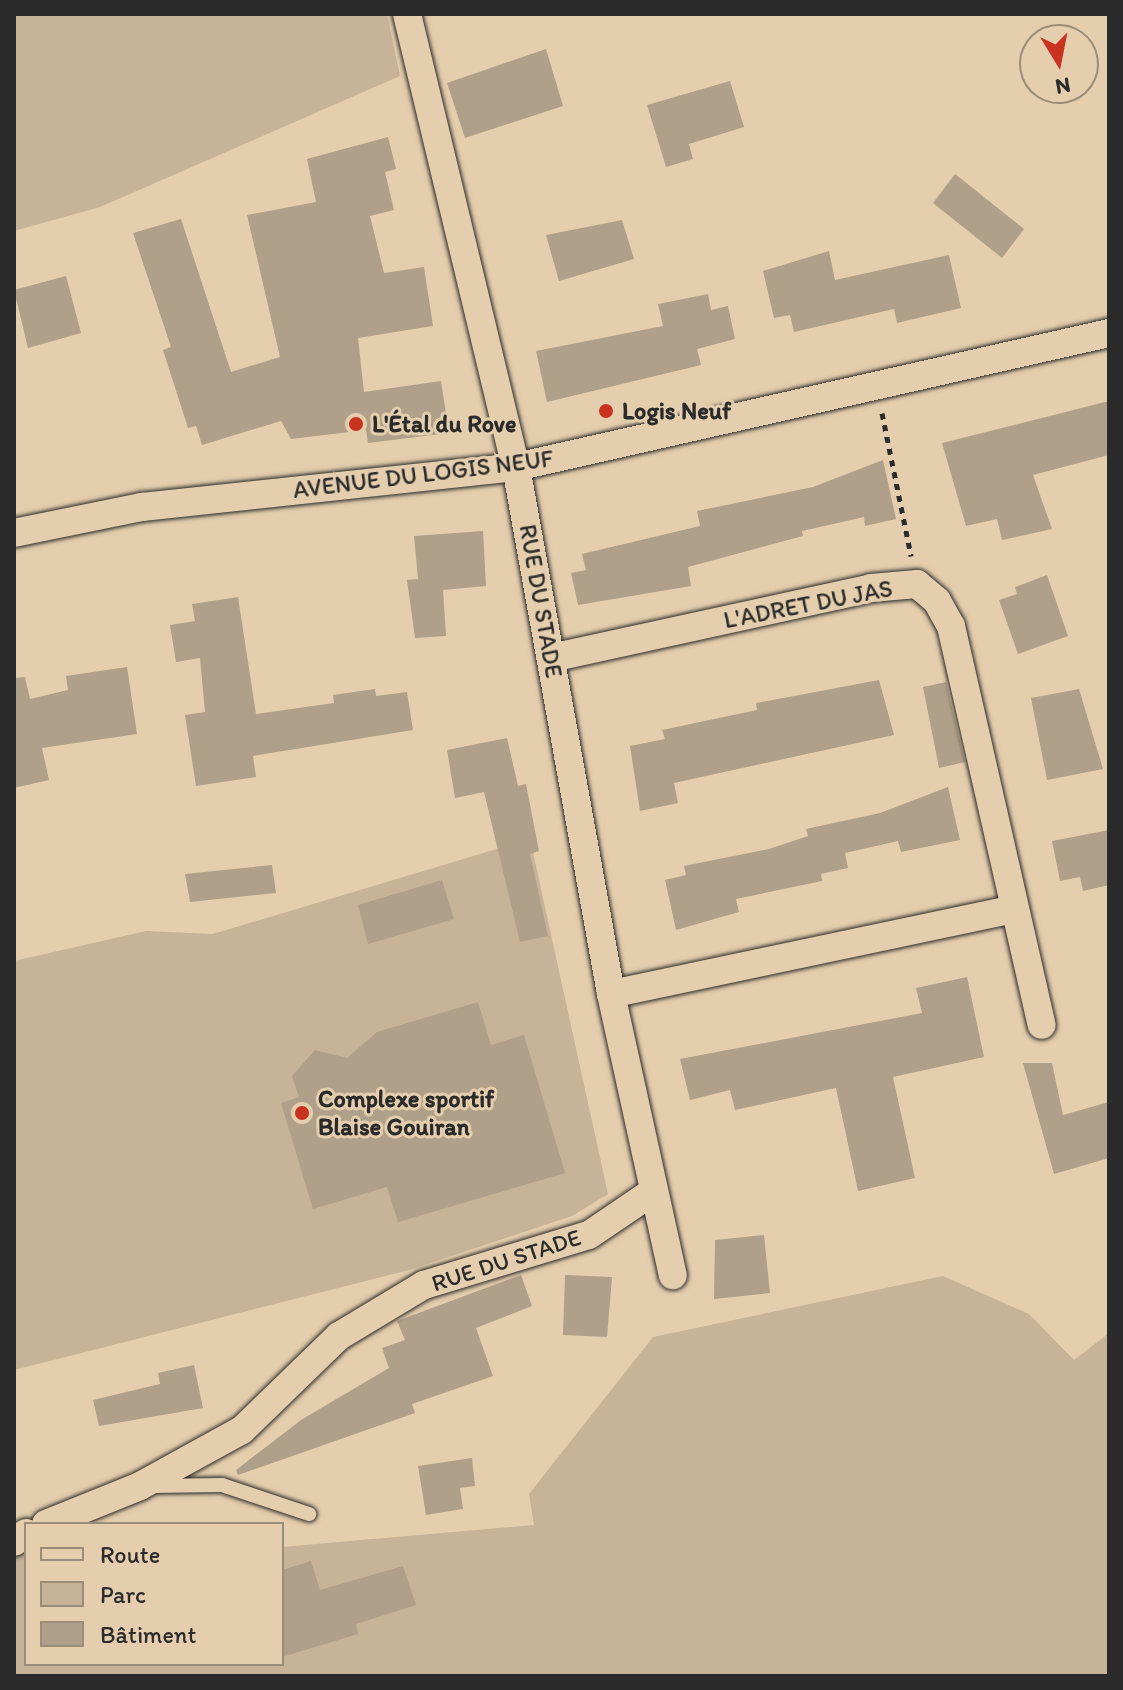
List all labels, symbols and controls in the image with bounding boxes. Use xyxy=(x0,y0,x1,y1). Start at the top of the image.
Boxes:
north arrow xyxy=(1019,24,1099,104)
text: N xyxy=(1053,72,1073,101)
place label: Logis Neuf xyxy=(622,397,731,425)
marker: Logis Neuf xyxy=(597,402,615,420)
place label: L'Étal du Rove xyxy=(372,410,517,438)
marker: L'Étal du Rove xyxy=(347,415,365,433)
street label: AVENUE DU LOGIS NEUF xyxy=(293,444,553,504)
street label: RUE DU STADE xyxy=(513,521,569,681)
street label: L'ADRET DU JAS xyxy=(721,573,895,635)
place label: Complexe sportif Blaise Gouiran xyxy=(318,1085,493,1141)
marker: Complexe sportif Blaise Gouiran xyxy=(293,1104,311,1122)
street label: RUE DU STADE xyxy=(426,1222,586,1298)
legend xyxy=(24,1522,284,1666)
text: Route xyxy=(100,1540,160,1569)
text: Parc xyxy=(100,1580,146,1609)
text: Bâtiment xyxy=(100,1620,196,1649)

